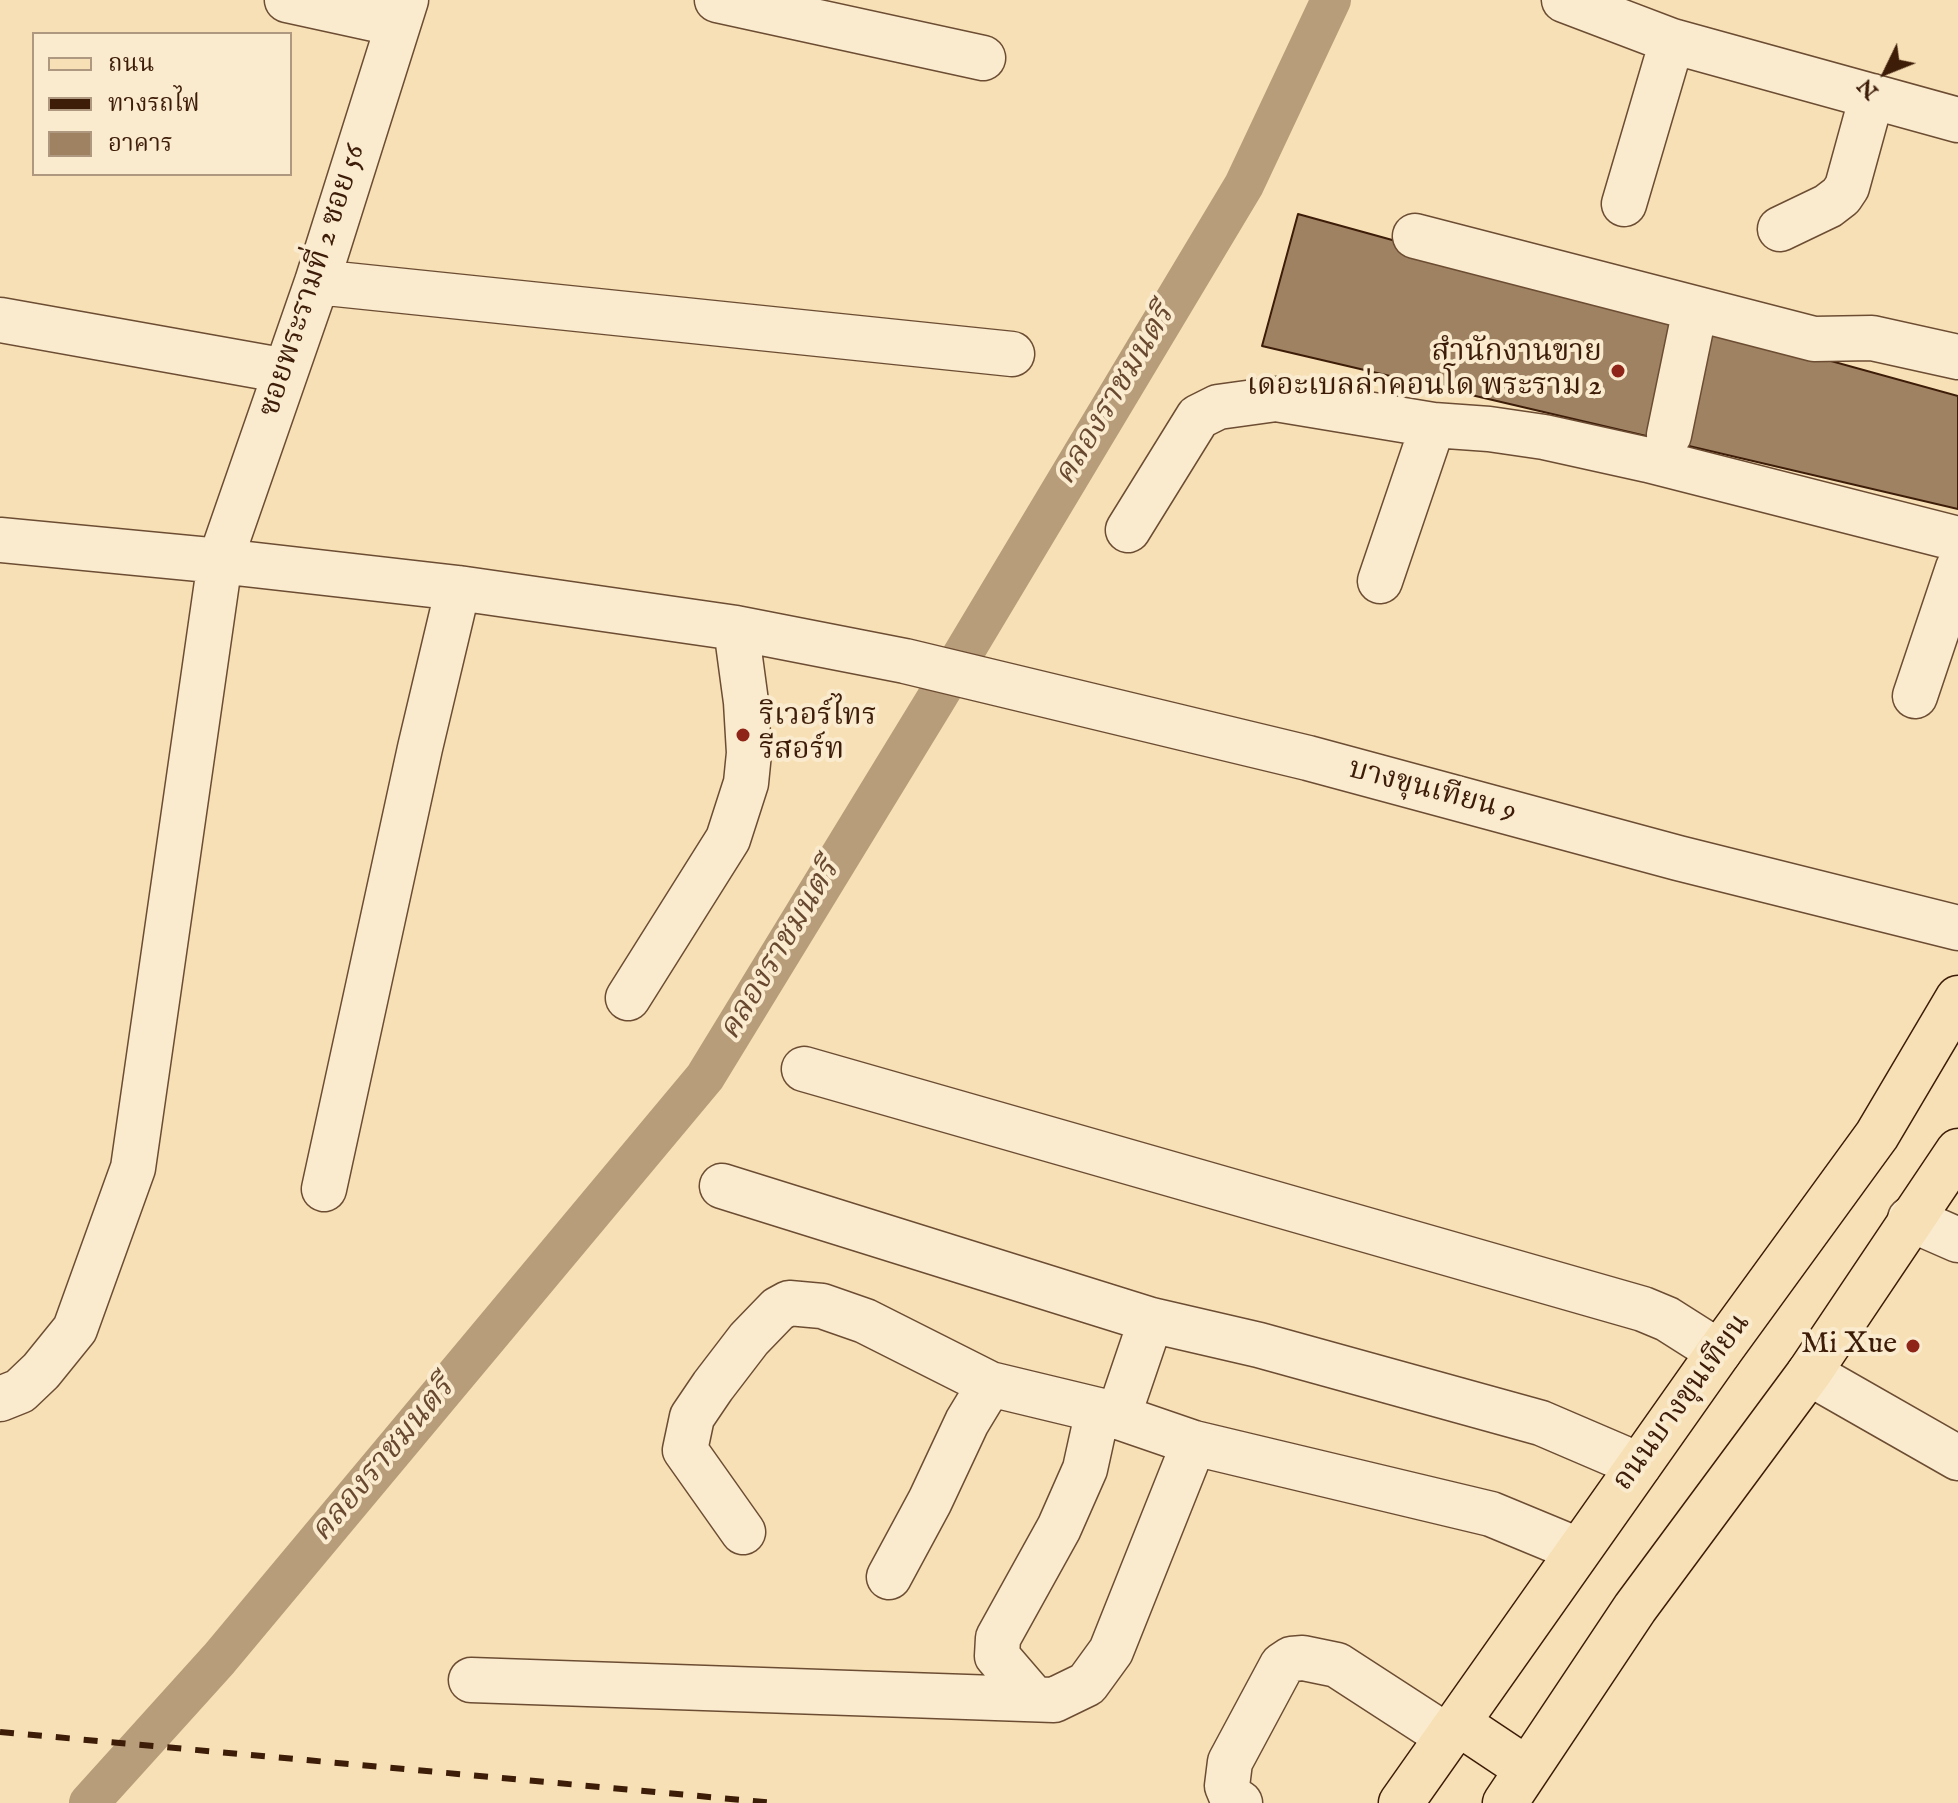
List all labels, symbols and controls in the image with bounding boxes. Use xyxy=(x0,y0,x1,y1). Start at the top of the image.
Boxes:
legend xyxy=(32,32,292,176)
north arrow xyxy=(1846,32,1926,112)
text: ถนน xyxy=(108,49,154,80)
text: N xyxy=(1852,72,1885,105)
text: ทางรถไฟ xyxy=(108,89,200,120)
text: อาคาร xyxy=(108,129,173,160)
street label: ซอยพระรามที่ 2 ซอย 56 xyxy=(253,140,375,422)
water label: คลองราชมนตรี xyxy=(1047,299,1185,493)
place label: สำนักงานขาย เดอะเบลล่าคอนโด พระราม 2 xyxy=(1247,336,1602,406)
marker: สำนักงานขาย เดอะเบลล่าคอนโด พระราม 2 xyxy=(1609,362,1627,380)
place label: ริเวอร์ไทร รีสอร์ท xyxy=(759,700,877,770)
marker: ริเวอร์ไทร รีสอร์ท xyxy=(734,726,752,744)
street label: บางขุนเทียน 9 xyxy=(1344,752,1520,832)
water label: คลองราชมนตรี xyxy=(712,854,850,1048)
street label: ถนนบางขุนเทียน xyxy=(1607,1307,1759,1499)
place label: Mi Xue xyxy=(1801,1328,1897,1364)
marker: Mi Xue xyxy=(1904,1337,1922,1355)
water label: คลองราชมนตรี xyxy=(304,1371,464,1551)

